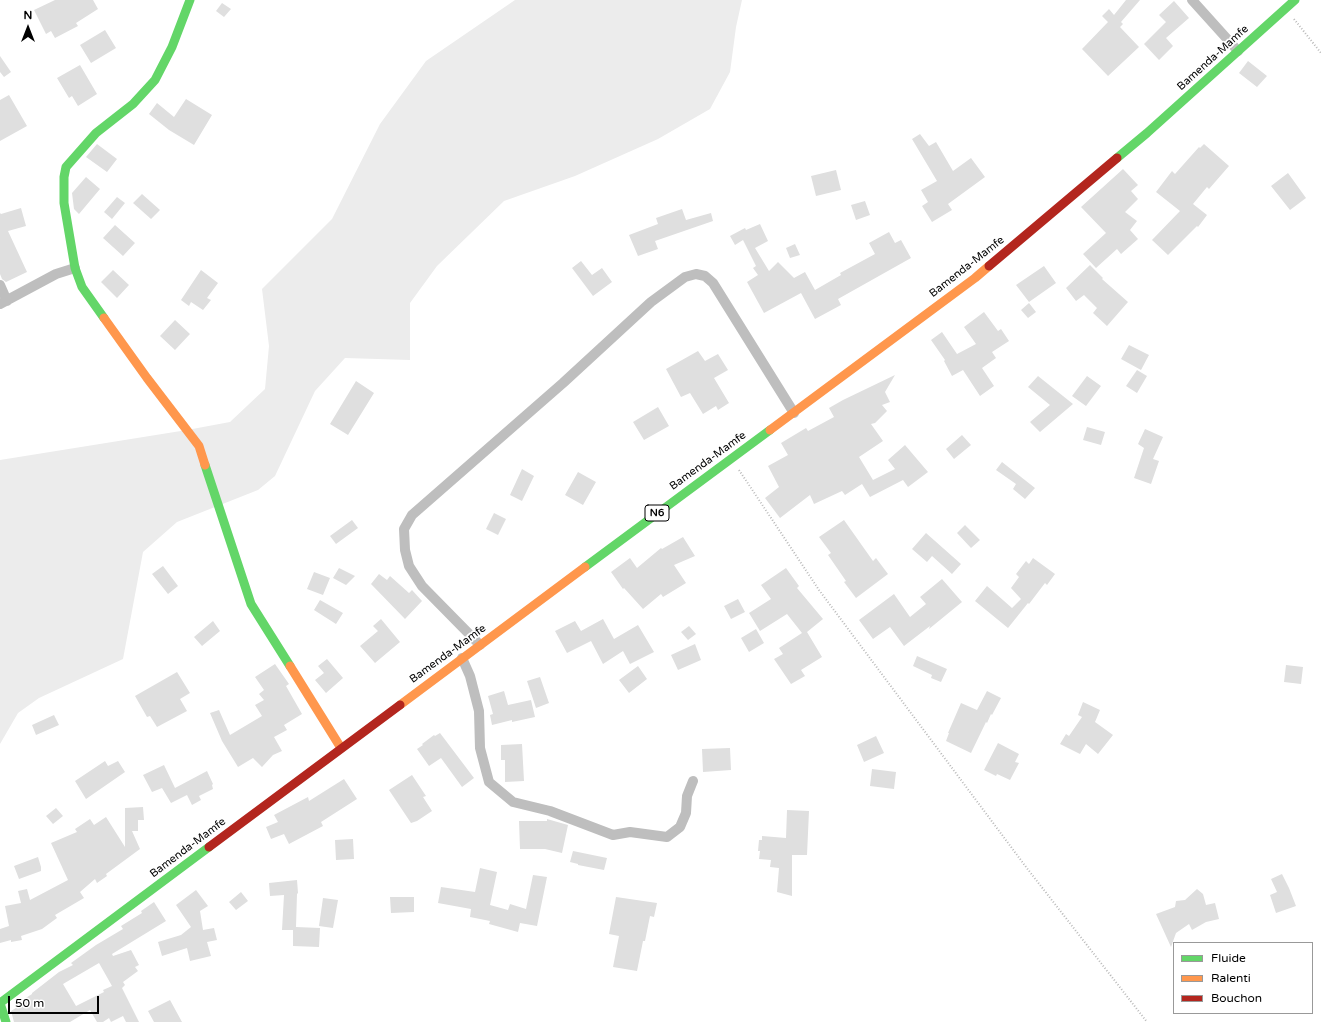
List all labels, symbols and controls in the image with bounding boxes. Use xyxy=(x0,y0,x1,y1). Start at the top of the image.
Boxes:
north arrow xyxy=(8,8,48,48)
text: N xyxy=(24,9,32,22)
street label: Bamenda-Mamfe xyxy=(1175,23,1251,93)
street label: Bamenda-Mamfe xyxy=(927,234,1007,300)
street label: Bamenda-Mamfe xyxy=(667,429,749,493)
road number: N6 xyxy=(645,505,669,521)
street label: Bamenda-Mamfe xyxy=(407,622,489,686)
street label: Bamenda-Mamfe xyxy=(148,815,228,881)
legend xyxy=(1173,942,1313,1014)
text: Fluide xyxy=(1211,951,1246,965)
text: Ralenti xyxy=(1211,971,1251,985)
scale bar xyxy=(10,988,101,1014)
text: Bouchon xyxy=(1211,991,1262,1005)
text: 50 m xyxy=(15,996,44,1010)

